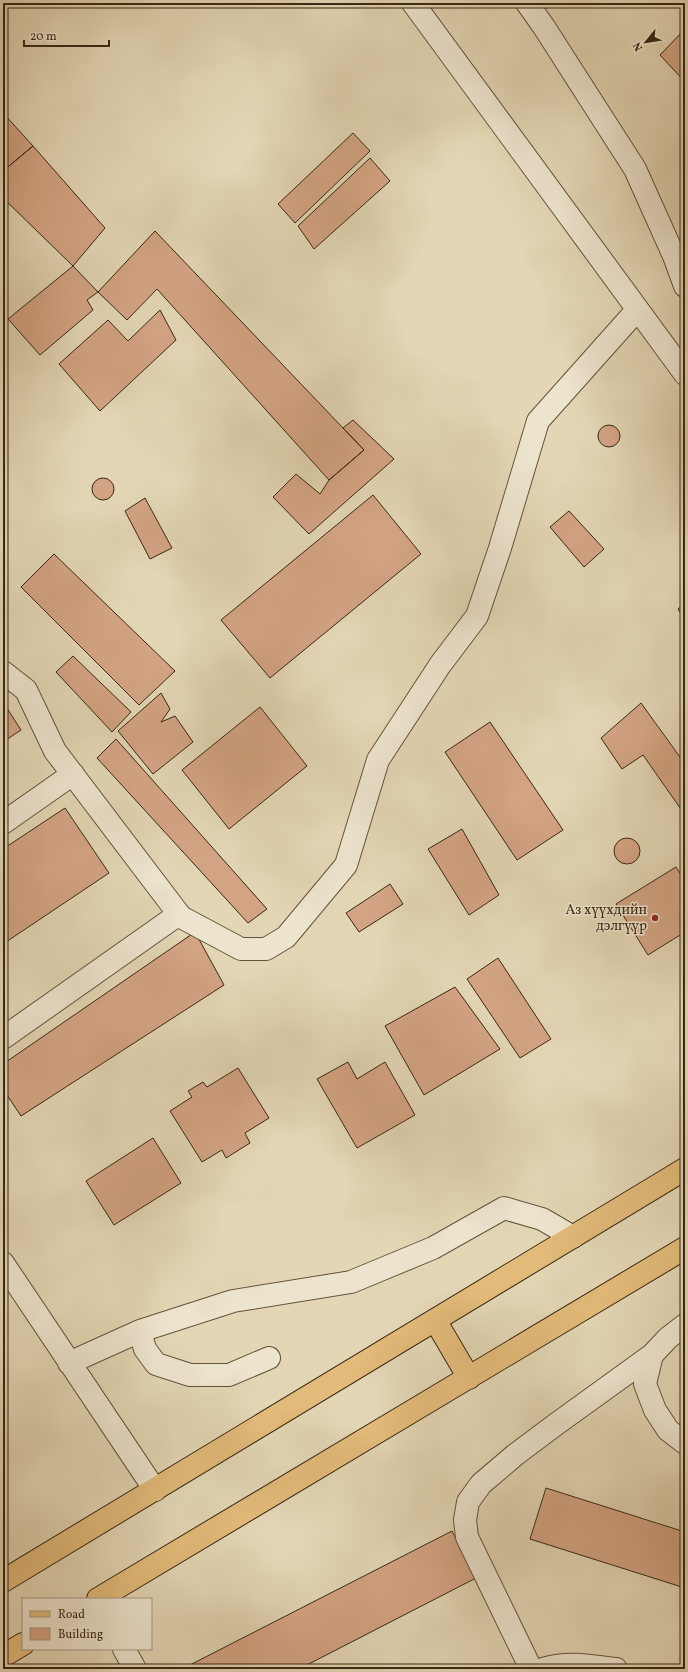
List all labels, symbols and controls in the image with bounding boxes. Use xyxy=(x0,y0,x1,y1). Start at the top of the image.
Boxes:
scale bar xyxy=(24,22,109,48)
north arrow xyxy=(626,22,666,62)
text: 20 m xyxy=(30,29,57,45)
text: N xyxy=(630,39,647,53)
place label: Аз хүүхдийн дэлгүүр xyxy=(565,901,647,936)
marker: Аз хүүхдийн дэлгүүр xyxy=(650,913,660,923)
legend xyxy=(22,1598,152,1650)
text: Road xyxy=(58,1607,85,1623)
text: Building xyxy=(58,1627,103,1643)

